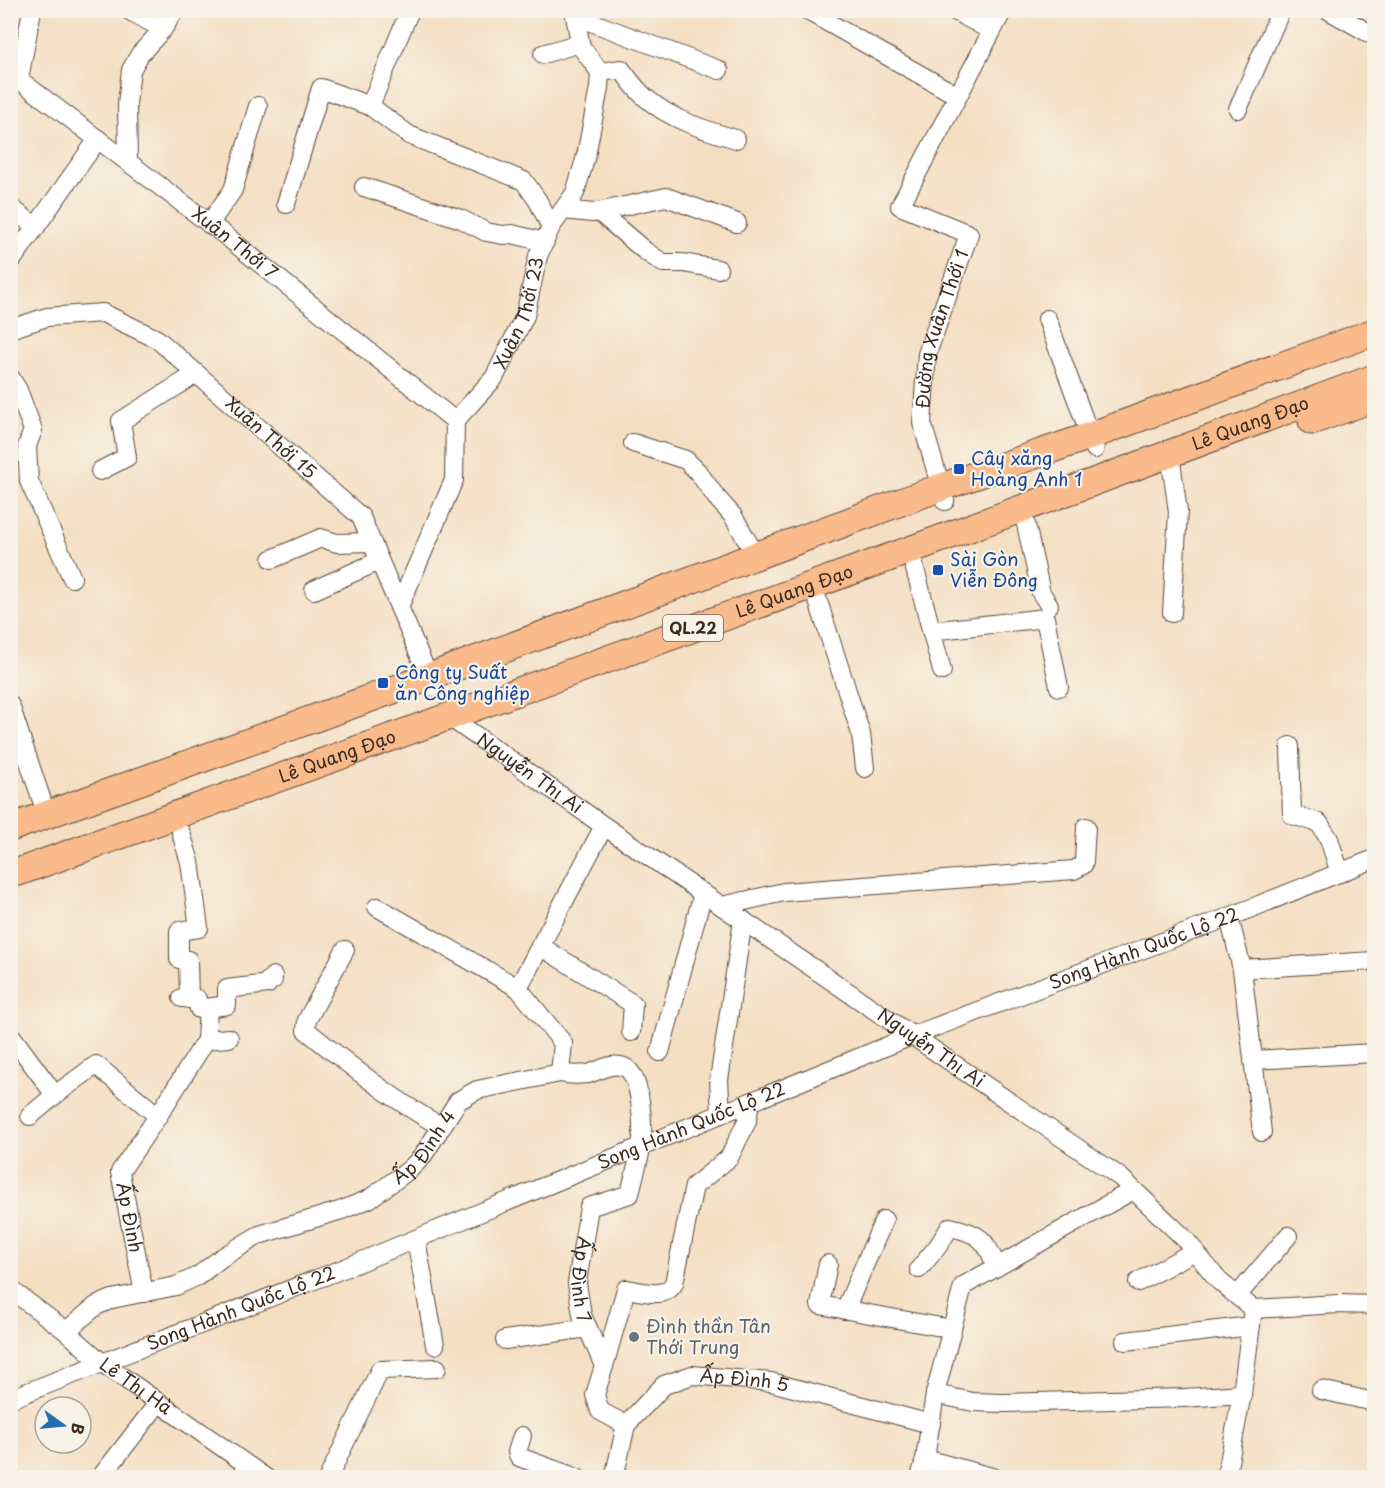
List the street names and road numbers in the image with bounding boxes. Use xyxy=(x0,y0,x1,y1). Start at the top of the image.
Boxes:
street label: Xuân Thới 7 xyxy=(187,200,284,285)
street label: Đường Xuân Thới 1 xyxy=(908,245,975,410)
street label: Xuân Thới 23 xyxy=(486,254,549,373)
street label: Lê Quang Đạo xyxy=(1188,388,1312,456)
street label: Xuân Thới 15 xyxy=(220,390,323,485)
street label: Lê Quang Đạo xyxy=(731,557,856,624)
road number: QL.22 xyxy=(663,615,723,641)
street label: Lê Quang Đạo xyxy=(274,722,399,789)
street label: Nguyễn Thị Ai xyxy=(472,726,589,819)
street label: Song Hành Quốc Lộ 22 xyxy=(1045,900,1242,995)
street label: Nguyễn Thị Ai xyxy=(873,1001,991,1093)
street label: Song Hành Quốc Lộ 22 xyxy=(593,1074,789,1175)
street label: Ấp Đình 4 xyxy=(386,1104,461,1190)
street label: Ấp Đình xyxy=(110,1180,151,1255)
street label: Ấp Đình 7 xyxy=(565,1235,599,1327)
street label: Song Hành Quốc Lộ 22 xyxy=(142,1258,339,1356)
street label: Lê Thị Hà xyxy=(94,1350,179,1421)
street label: Ấp Đình 5 xyxy=(699,1361,792,1398)

